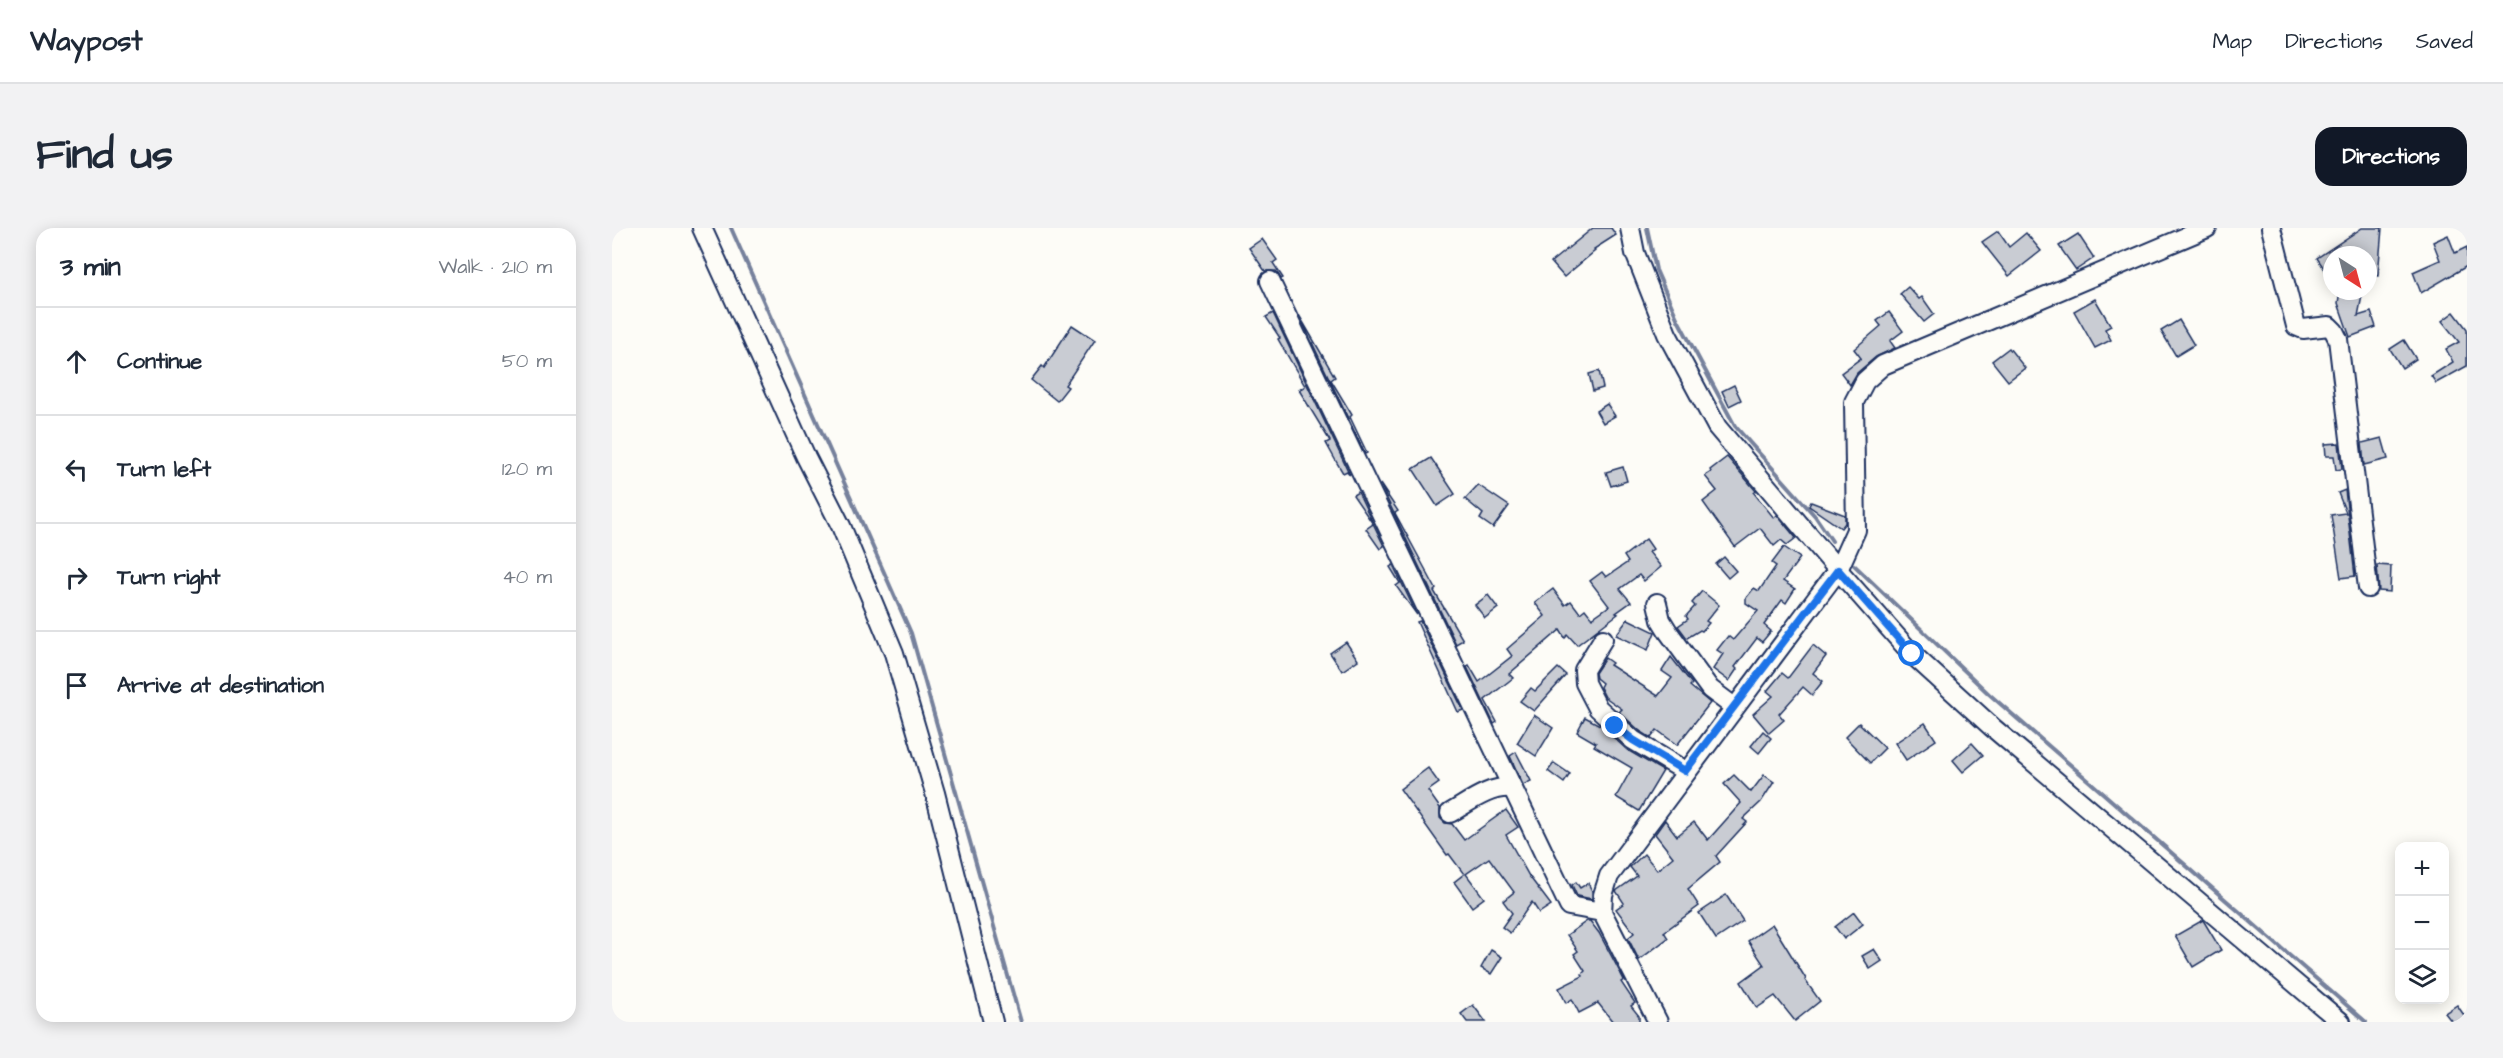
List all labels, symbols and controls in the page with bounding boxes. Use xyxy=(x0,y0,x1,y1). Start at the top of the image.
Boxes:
text: Waypost xyxy=(30,22,143,61)
text: Map xyxy=(2212,27,2252,56)
text: Directions xyxy=(2285,27,2383,56)
text: Saved xyxy=(2416,27,2473,56)
text: Find us xyxy=(36,127,173,185)
button: Directions xyxy=(2315,127,2467,186)
north arrow xyxy=(2323,246,2377,300)
text: 3 min xyxy=(60,249,121,285)
text: Walk · 210 m xyxy=(439,253,552,281)
icon: ahead xyxy=(60,345,93,378)
text: Continue xyxy=(117,346,202,377)
text: 50 m xyxy=(502,347,552,375)
icon: left xyxy=(60,453,93,486)
text: Turn left xyxy=(117,454,211,485)
text: 120 m xyxy=(502,455,552,483)
icon: right xyxy=(60,561,93,594)
text: Turn right xyxy=(117,562,220,593)
text: 40 m xyxy=(502,563,552,591)
route start xyxy=(1898,640,1924,666)
icon: arrive xyxy=(60,669,93,702)
text: Arrive at destination xyxy=(117,670,324,701)
route end xyxy=(1601,712,1627,738)
map controls xyxy=(2395,842,2449,1004)
button: + xyxy=(2395,842,2449,896)
button: − xyxy=(2395,896,2449,950)
button: layers xyxy=(2395,950,2449,1004)

